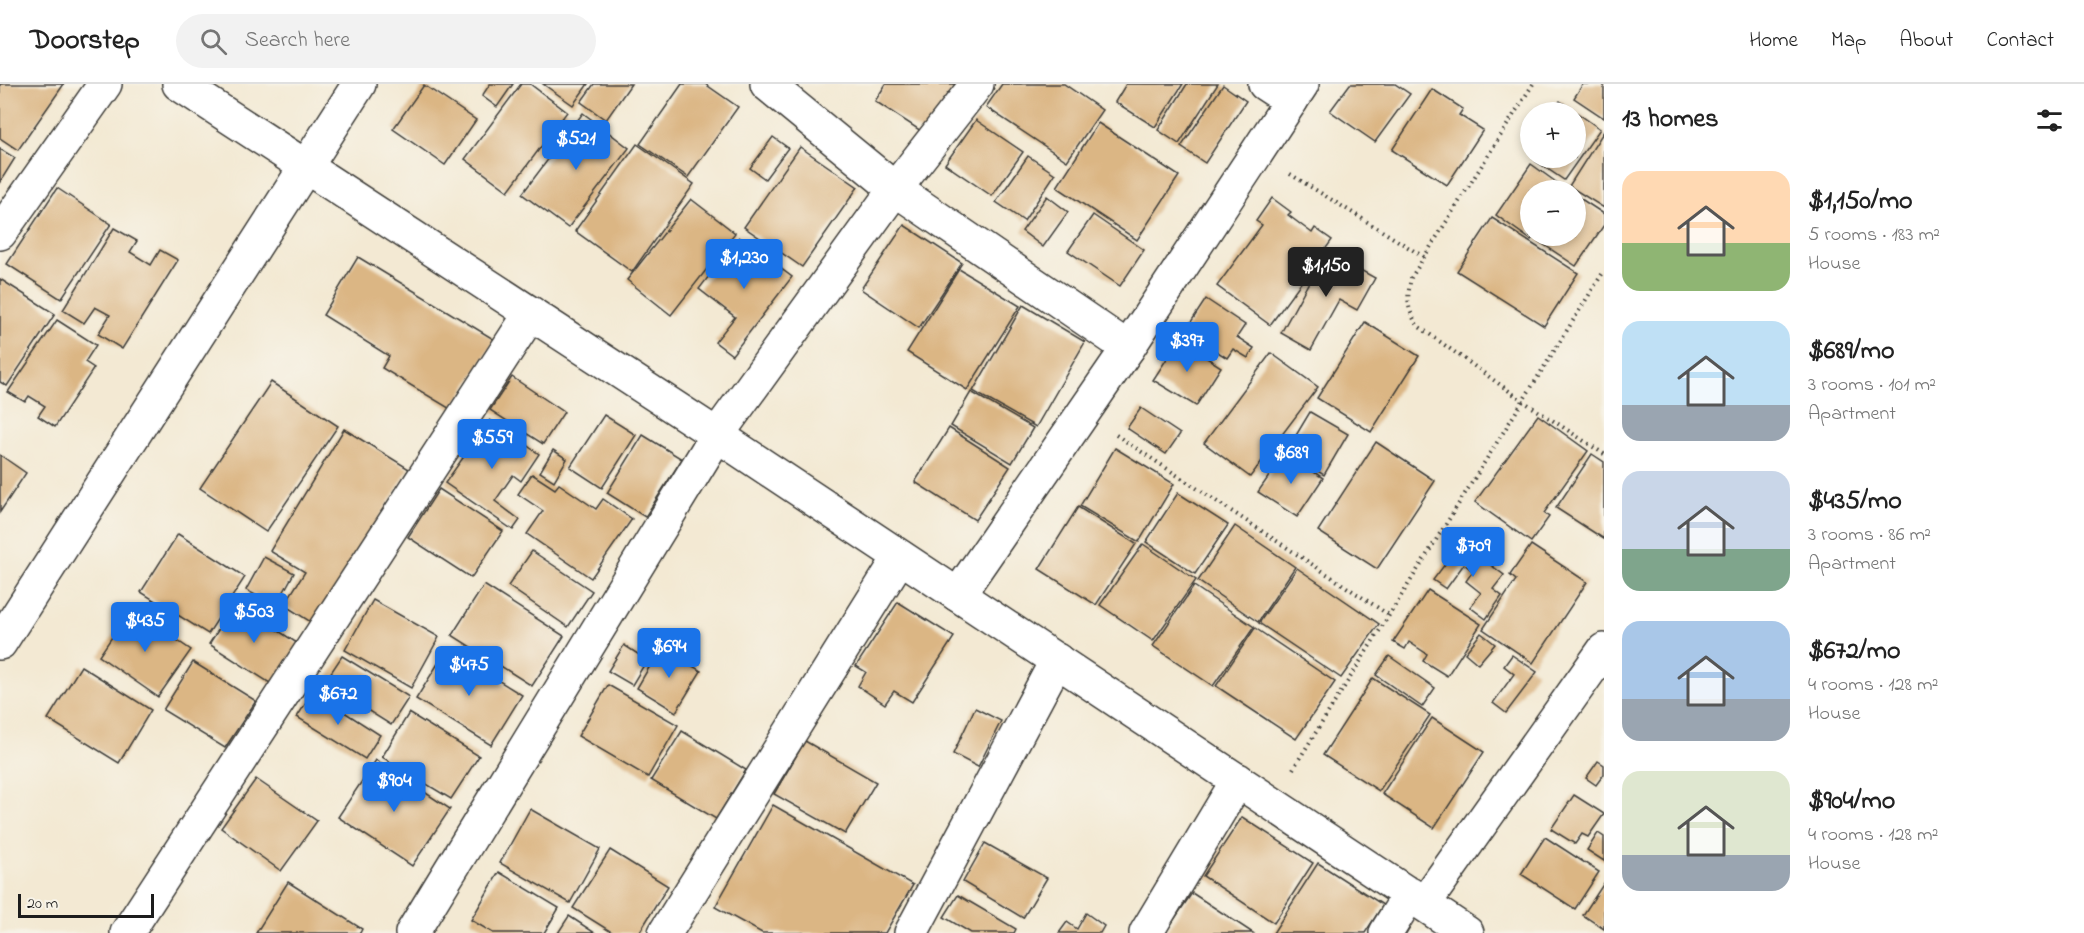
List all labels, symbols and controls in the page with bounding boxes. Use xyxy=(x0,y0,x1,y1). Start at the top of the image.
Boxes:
search box xyxy=(176,14,596,68)
text: Doorstep xyxy=(30,21,140,62)
icon: search xyxy=(197,25,230,58)
text: Search here xyxy=(245,25,350,57)
text: Home xyxy=(1749,26,1798,56)
text: Map xyxy=(1831,26,1866,56)
text: About xyxy=(1899,26,1953,56)
text: Contact xyxy=(1986,26,2054,56)
text: 13 homes xyxy=(1622,101,1718,139)
map controls xyxy=(1520,102,1586,246)
button: + xyxy=(1520,102,1586,168)
icon: filters xyxy=(2033,104,2066,137)
pin: $521 xyxy=(540,120,612,171)
text: $521 xyxy=(556,125,596,154)
button: − xyxy=(1520,180,1586,246)
text: $1,150/mo xyxy=(1808,183,1913,221)
icon: home xyxy=(1670,195,1742,267)
text: 5 rooms · 183 m² xyxy=(1808,221,1940,250)
pin: $1,230 xyxy=(695,239,793,290)
text: $1,230 xyxy=(720,244,768,273)
pin: $1,150 xyxy=(1277,247,1375,298)
text: House xyxy=(1808,250,1861,279)
text: $1,150 xyxy=(1302,252,1350,281)
pin: $397 xyxy=(1151,322,1223,373)
text: $397 xyxy=(1170,327,1204,356)
text: $689/mo xyxy=(1808,333,1895,371)
icon: home xyxy=(1670,345,1742,417)
text: 3 rooms · 101 m² xyxy=(1808,371,1936,400)
text: Apartment xyxy=(1808,400,1896,429)
pin: $559 xyxy=(456,419,528,470)
text: $559 xyxy=(472,424,513,453)
pin: $689 xyxy=(1255,434,1327,485)
text: $689 xyxy=(1274,439,1308,468)
text: $435/mo xyxy=(1808,483,1902,521)
icon: home xyxy=(1670,495,1742,567)
text: 3 rooms · 86 m² xyxy=(1808,521,1931,550)
pin: $709 xyxy=(1437,527,1509,578)
text: $709 xyxy=(1456,532,1491,561)
text: Apartment xyxy=(1808,550,1896,579)
pin: $503 xyxy=(218,593,290,644)
text: $503 xyxy=(234,598,274,627)
pin: $435 xyxy=(109,602,181,653)
text: $435 xyxy=(125,607,165,636)
pin: $694 xyxy=(633,628,705,679)
text: $694 xyxy=(651,633,687,662)
text: $672/mo xyxy=(1808,633,1901,671)
icon: home xyxy=(1670,645,1742,717)
pin: $475 xyxy=(433,646,505,697)
text: $475 xyxy=(449,651,489,680)
text: 4 rooms · 128 m² xyxy=(1808,671,1938,700)
pin: $672 xyxy=(302,675,374,726)
text: $672 xyxy=(318,680,358,709)
text: House xyxy=(1808,700,1861,729)
pin: $904 xyxy=(358,762,430,813)
text: $904 xyxy=(377,767,412,796)
text: $904/mo xyxy=(1808,783,1895,821)
icon: home xyxy=(1670,795,1742,867)
text: 4 rooms · 128 m² xyxy=(1808,821,1938,850)
text: House xyxy=(1808,850,1861,879)
scale bar xyxy=(18,891,154,918)
text: 20 m xyxy=(27,892,58,916)

